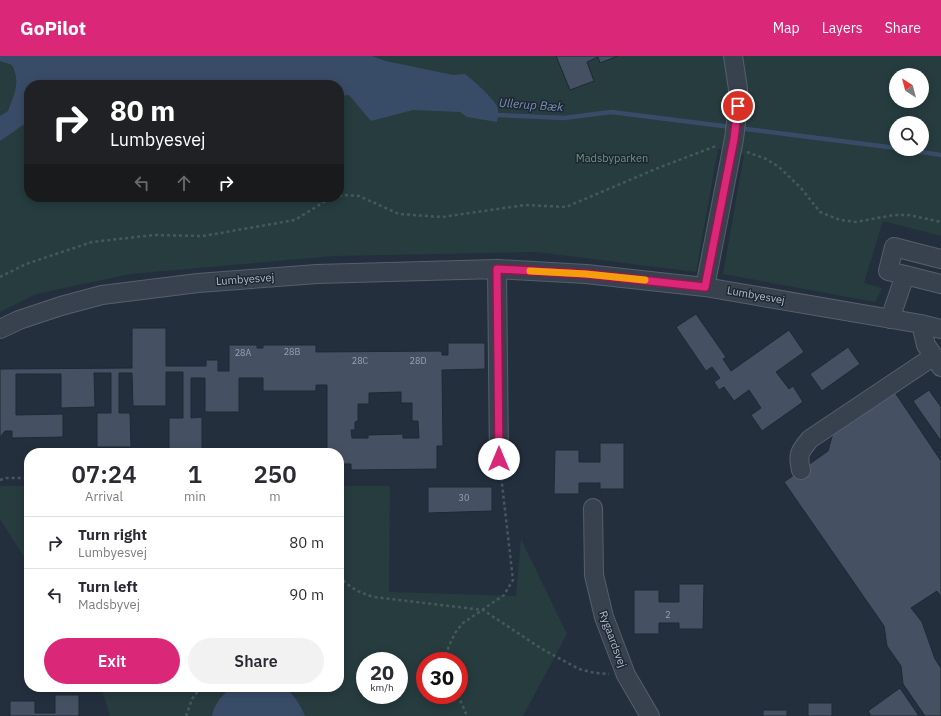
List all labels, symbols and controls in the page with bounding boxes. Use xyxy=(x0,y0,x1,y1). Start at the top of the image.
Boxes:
text: GoPilot xyxy=(20,16,86,40)
text: Map xyxy=(773,19,800,37)
text: Layers xyxy=(822,19,863,37)
text: Share xyxy=(885,19,921,37)
north arrow xyxy=(889,68,929,108)
map controls xyxy=(889,68,929,156)
pin xyxy=(721,89,755,123)
text: 80 m xyxy=(110,92,175,129)
water label: Ullerup Bæk xyxy=(498,95,564,114)
icon: arrive xyxy=(727,95,749,117)
icon: right xyxy=(44,96,96,148)
button: search xyxy=(889,116,929,156)
text: Lumbyesvej xyxy=(110,128,206,151)
park label: Madsbyparken xyxy=(576,151,648,165)
icon: left xyxy=(131,172,153,194)
icon: ahead xyxy=(173,172,195,194)
icon: right xyxy=(215,172,237,194)
street label: Lumbyesvej xyxy=(215,270,275,288)
street label: Lumbyesvej xyxy=(726,283,786,307)
house number: 28B xyxy=(284,346,300,357)
house number: 28A xyxy=(235,347,252,358)
house number: 28C xyxy=(352,355,369,366)
house number: 28D xyxy=(410,355,426,366)
position arrow xyxy=(478,438,520,480)
text: 07:24 xyxy=(71,458,137,490)
text: 1 xyxy=(188,458,202,490)
text: 250 xyxy=(253,458,297,490)
text: Arrival xyxy=(85,488,123,505)
text: min xyxy=(184,488,206,505)
text: m xyxy=(269,488,281,505)
house number: 30 xyxy=(459,492,469,503)
text: Turn right xyxy=(78,525,147,544)
icon: right xyxy=(44,532,66,554)
text: 80 m xyxy=(289,533,324,552)
text: Lumbyesvej xyxy=(78,544,147,561)
text: Turn left xyxy=(78,577,138,596)
icon: left xyxy=(44,584,66,606)
text: 90 m xyxy=(289,585,324,604)
text: Madsbyvej xyxy=(78,596,140,613)
street label: Rygaardsvej xyxy=(596,609,630,669)
house number: 2 xyxy=(665,609,671,620)
button: Exit xyxy=(44,638,180,684)
button: Share xyxy=(188,638,324,684)
speed limit sign: 30 xyxy=(416,652,468,704)
text: 20 xyxy=(370,659,394,686)
text: km/h xyxy=(370,681,394,694)

